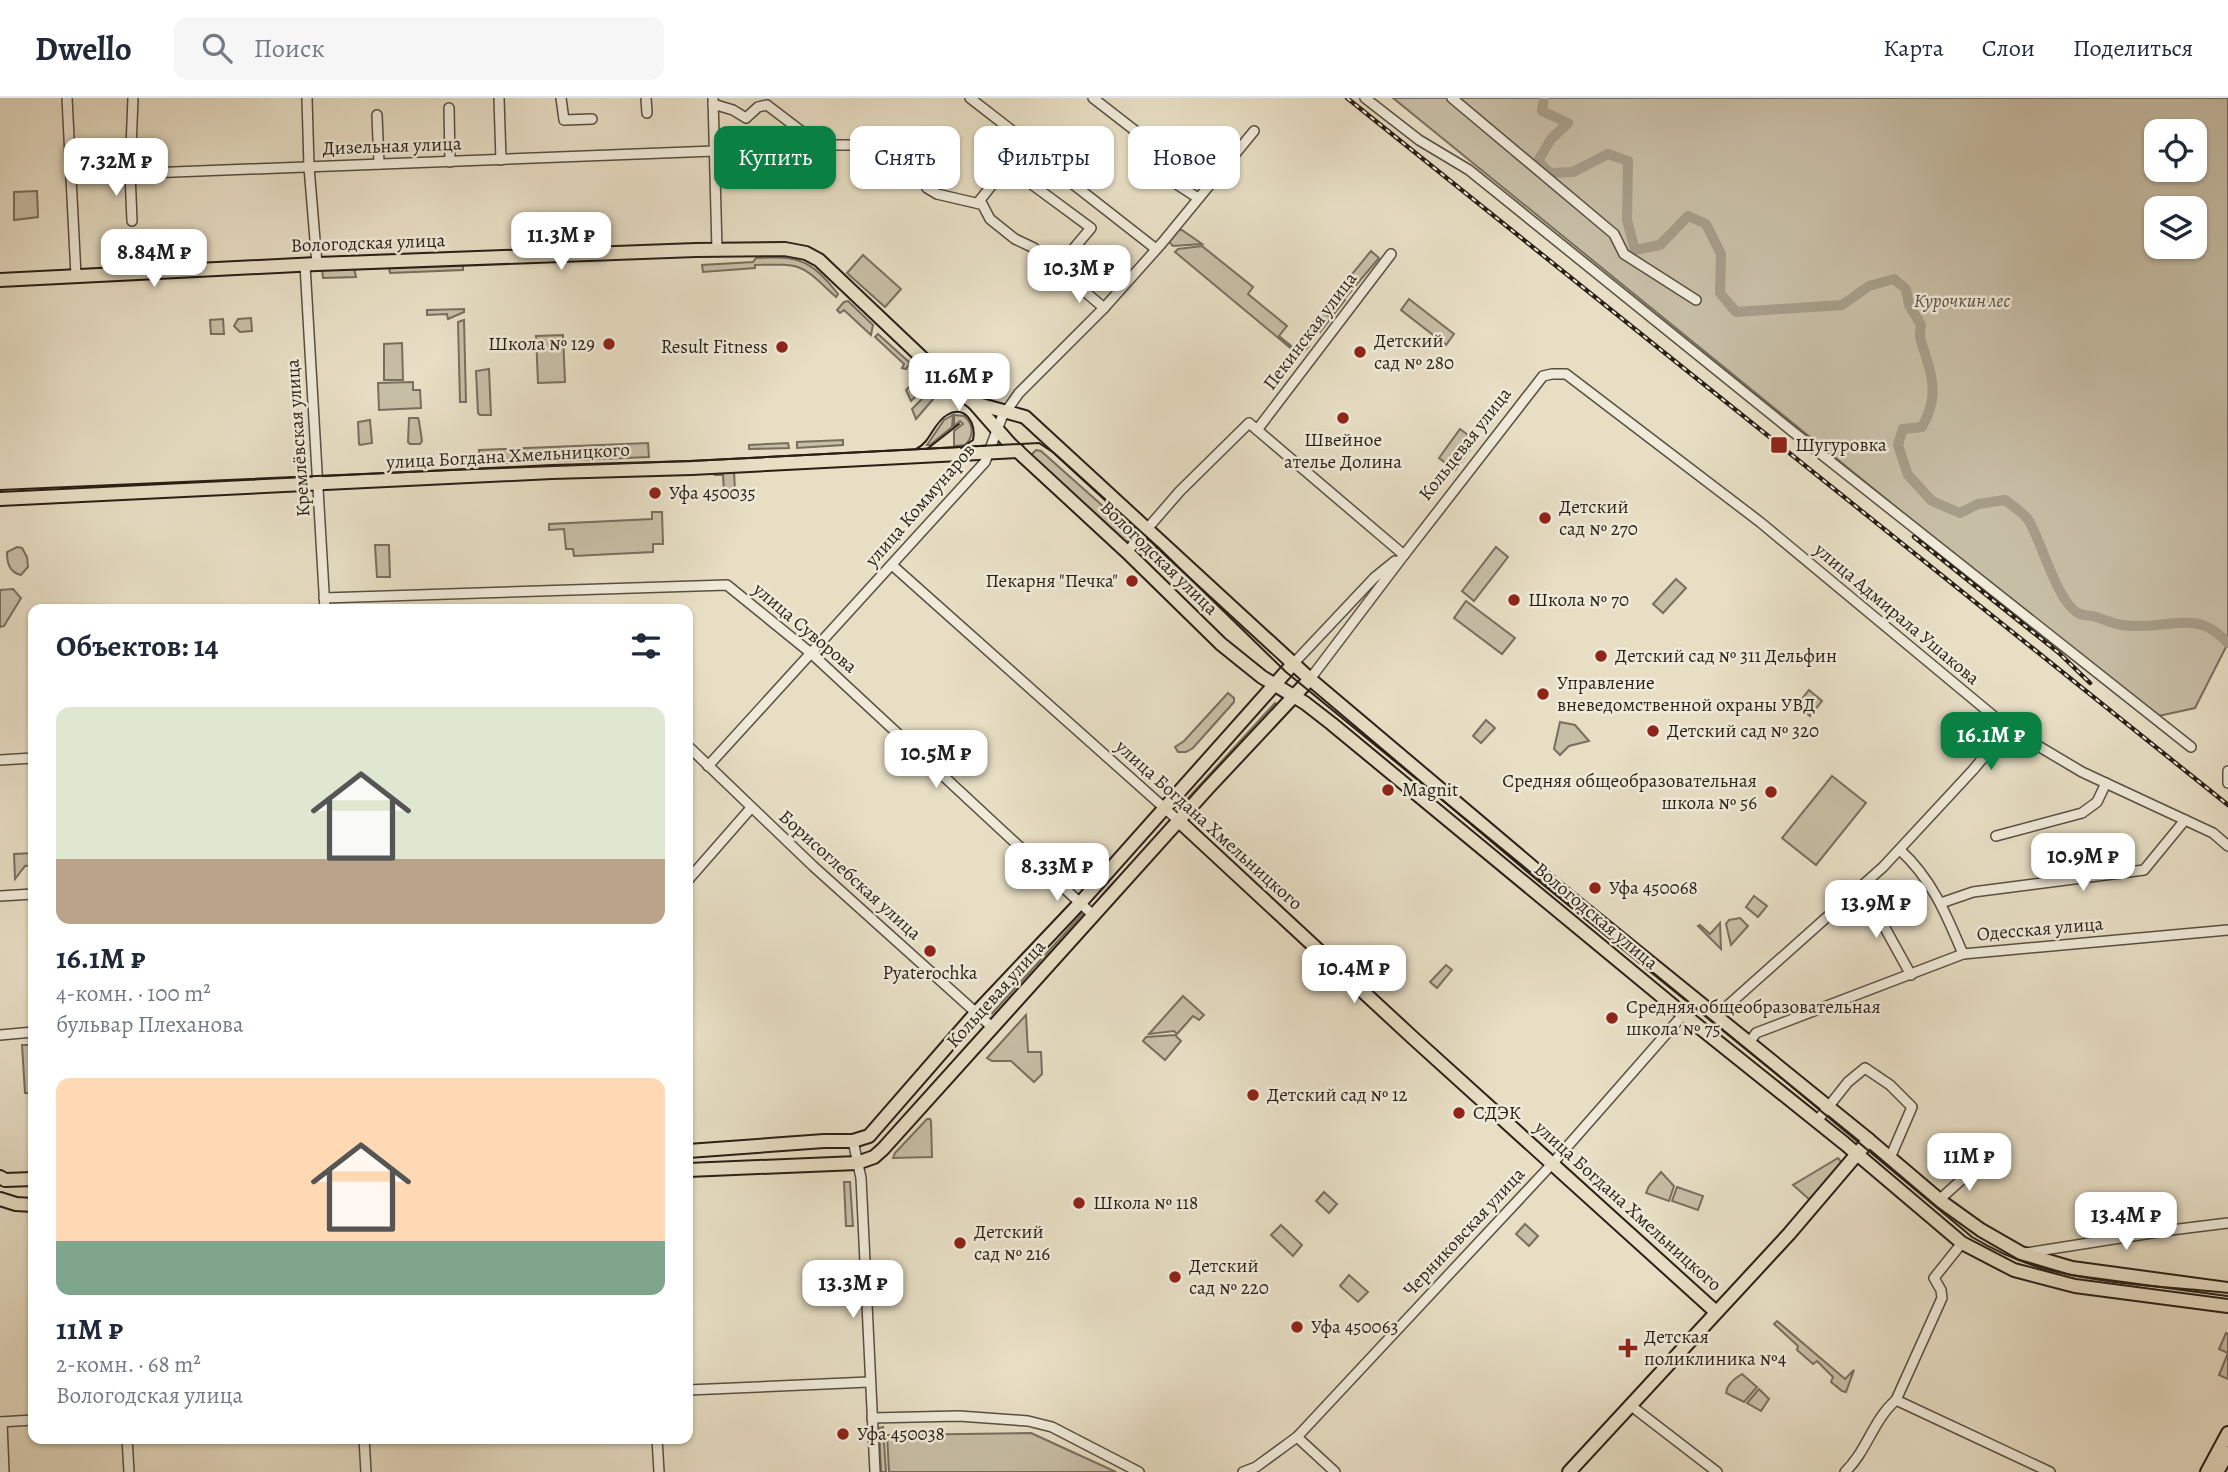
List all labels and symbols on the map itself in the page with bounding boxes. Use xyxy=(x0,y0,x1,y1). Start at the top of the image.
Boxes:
street label: Дизельная улица xyxy=(322,131,462,161)
pin: 7.32M ₽ xyxy=(51,139,181,198)
pin: 11.3M ₽ xyxy=(496,212,626,272)
street label: Вологодская улица xyxy=(290,227,446,259)
pin: 8.84M ₽ xyxy=(89,230,219,289)
pin: 10.3M ₽ xyxy=(1014,246,1144,305)
street label: Пекинская улица xyxy=(1257,266,1363,395)
park label: Курочкин лес xyxy=(1914,288,2010,314)
place label: Детский сад № 280 xyxy=(1374,328,1454,376)
place label: Школа № 129 xyxy=(488,331,595,357)
place label: Result Fitness xyxy=(661,334,768,360)
marker: Школа № 129 xyxy=(601,336,617,352)
marker: Result Fitness xyxy=(774,339,790,355)
marker: Детский сад № 280 xyxy=(1352,344,1368,360)
pin: 11.6M ₽ xyxy=(894,354,1024,413)
street label: Кремлёвская улица xyxy=(279,358,316,518)
street label: Кольцевая улица xyxy=(1412,382,1518,506)
marker: Швейное ателье Долина xyxy=(1335,410,1351,426)
place label: Швейное ателье Долина xyxy=(1284,427,1402,475)
place label: Шугуровка xyxy=(1795,432,1887,458)
marker: Шугуровка xyxy=(1769,435,1789,455)
street label: улица Богдана Хмельницкого xyxy=(385,437,630,475)
street label: улица Коммунаров xyxy=(858,438,981,573)
place label: Уфа 450035 xyxy=(669,480,756,506)
marker: Уфа 450035 xyxy=(647,485,663,501)
place label: Детский сад № 270 xyxy=(1559,494,1638,542)
street label: Вологодская улица xyxy=(1094,495,1224,621)
marker: Детский сад № 270 xyxy=(1537,510,1553,526)
street label: улица Адмирала Ушакова xyxy=(1808,536,1985,691)
place label: Пекарня "Печка" xyxy=(985,568,1118,594)
marker: Пекарня "Печка" xyxy=(1124,573,1140,589)
street label: улица Суворова xyxy=(747,576,863,679)
place label: Школа № 70 xyxy=(1528,587,1629,613)
marker: Школа № 70 xyxy=(1506,592,1522,608)
place label: Детский сад № 311 Дельфин xyxy=(1615,643,1837,669)
marker: Детский сад № 311 Дельфин xyxy=(1593,648,1609,664)
place label: Управление вневедомственной охраны УВД xyxy=(1557,670,1815,718)
marker: Управление вневедомственной охраны УВД xyxy=(1535,686,1551,702)
pin: 16.1M ₽ xyxy=(1926,712,2056,772)
place label: Детский сад № 320 xyxy=(1667,718,1819,744)
marker: Детский сад № 320 xyxy=(1645,723,1661,739)
pin: 10.5M ₽ xyxy=(871,730,1001,790)
street label: улица Богдана Хмельницкого xyxy=(1109,733,1308,916)
place label: Средняя общеобразовательная школа № 56 xyxy=(1502,768,1757,816)
place label: Magnit xyxy=(1402,777,1458,803)
marker: Magnit xyxy=(1380,782,1396,798)
marker: Средняя общеобразовательная школа № 56 xyxy=(1763,784,1779,800)
street label: Борисоглебская улица xyxy=(773,804,927,946)
pin: 10.9M ₽ xyxy=(2018,834,2148,893)
pin: 8.33M ₽ xyxy=(992,844,1122,903)
street label: Вологодская улица xyxy=(1528,856,1664,976)
place label: Уфа 450068 xyxy=(1609,875,1698,901)
marker: Уфа 450068 xyxy=(1587,880,1603,896)
pin: 13.9M ₽ xyxy=(1811,880,1941,940)
street label: Одесская улица xyxy=(1976,910,2105,947)
street label: Кольцевая улица xyxy=(940,934,1052,1054)
marker: Pyaterochka xyxy=(922,943,938,959)
pin: 10.4M ₽ xyxy=(1289,946,1419,1005)
place label: Pyaterochka xyxy=(882,960,978,986)
place label: Средняя общеобразовательная школа № 75 xyxy=(1626,994,1881,1042)
marker: Средняя общеобразовательная школа № 75 xyxy=(1604,1010,1620,1026)
place label: Детский сад № 12 xyxy=(1267,1082,1408,1108)
marker: Детский сад № 12 xyxy=(1245,1087,1261,1103)
place label: СДЭК xyxy=(1473,1100,1521,1126)
marker: СДЭК xyxy=(1451,1105,1467,1121)
street label: улица Богдана Хмельницкого xyxy=(1528,1114,1727,1297)
pin: 11M ₽ xyxy=(1920,1134,2018,1193)
street label: Черниковская улица xyxy=(1397,1162,1531,1302)
place label: Школа № 118 xyxy=(1093,1190,1198,1216)
pin: 13.4M ₽ xyxy=(2061,1192,2191,1252)
marker: Школа № 118 xyxy=(1071,1195,1087,1211)
place label: Детский сад № 216 xyxy=(974,1219,1050,1267)
marker: Детский сад № 216 xyxy=(952,1235,968,1251)
place label: Детский сад № 220 xyxy=(1189,1253,1269,1301)
pin: 13.3M ₽ xyxy=(788,1260,918,1320)
marker: Детский сад № 220 xyxy=(1167,1269,1183,1285)
place label: Уфа 450063 xyxy=(1311,1314,1398,1340)
marker: Уфа 450063 xyxy=(1289,1319,1305,1335)
place label: Детская поликлиника №4 xyxy=(1644,1324,1787,1372)
marker: Детская поликлиника №4 xyxy=(1618,1338,1638,1358)
place label: Уфа 450038 xyxy=(857,1421,945,1447)
marker: Уфа 450038 xyxy=(835,1426,851,1442)

